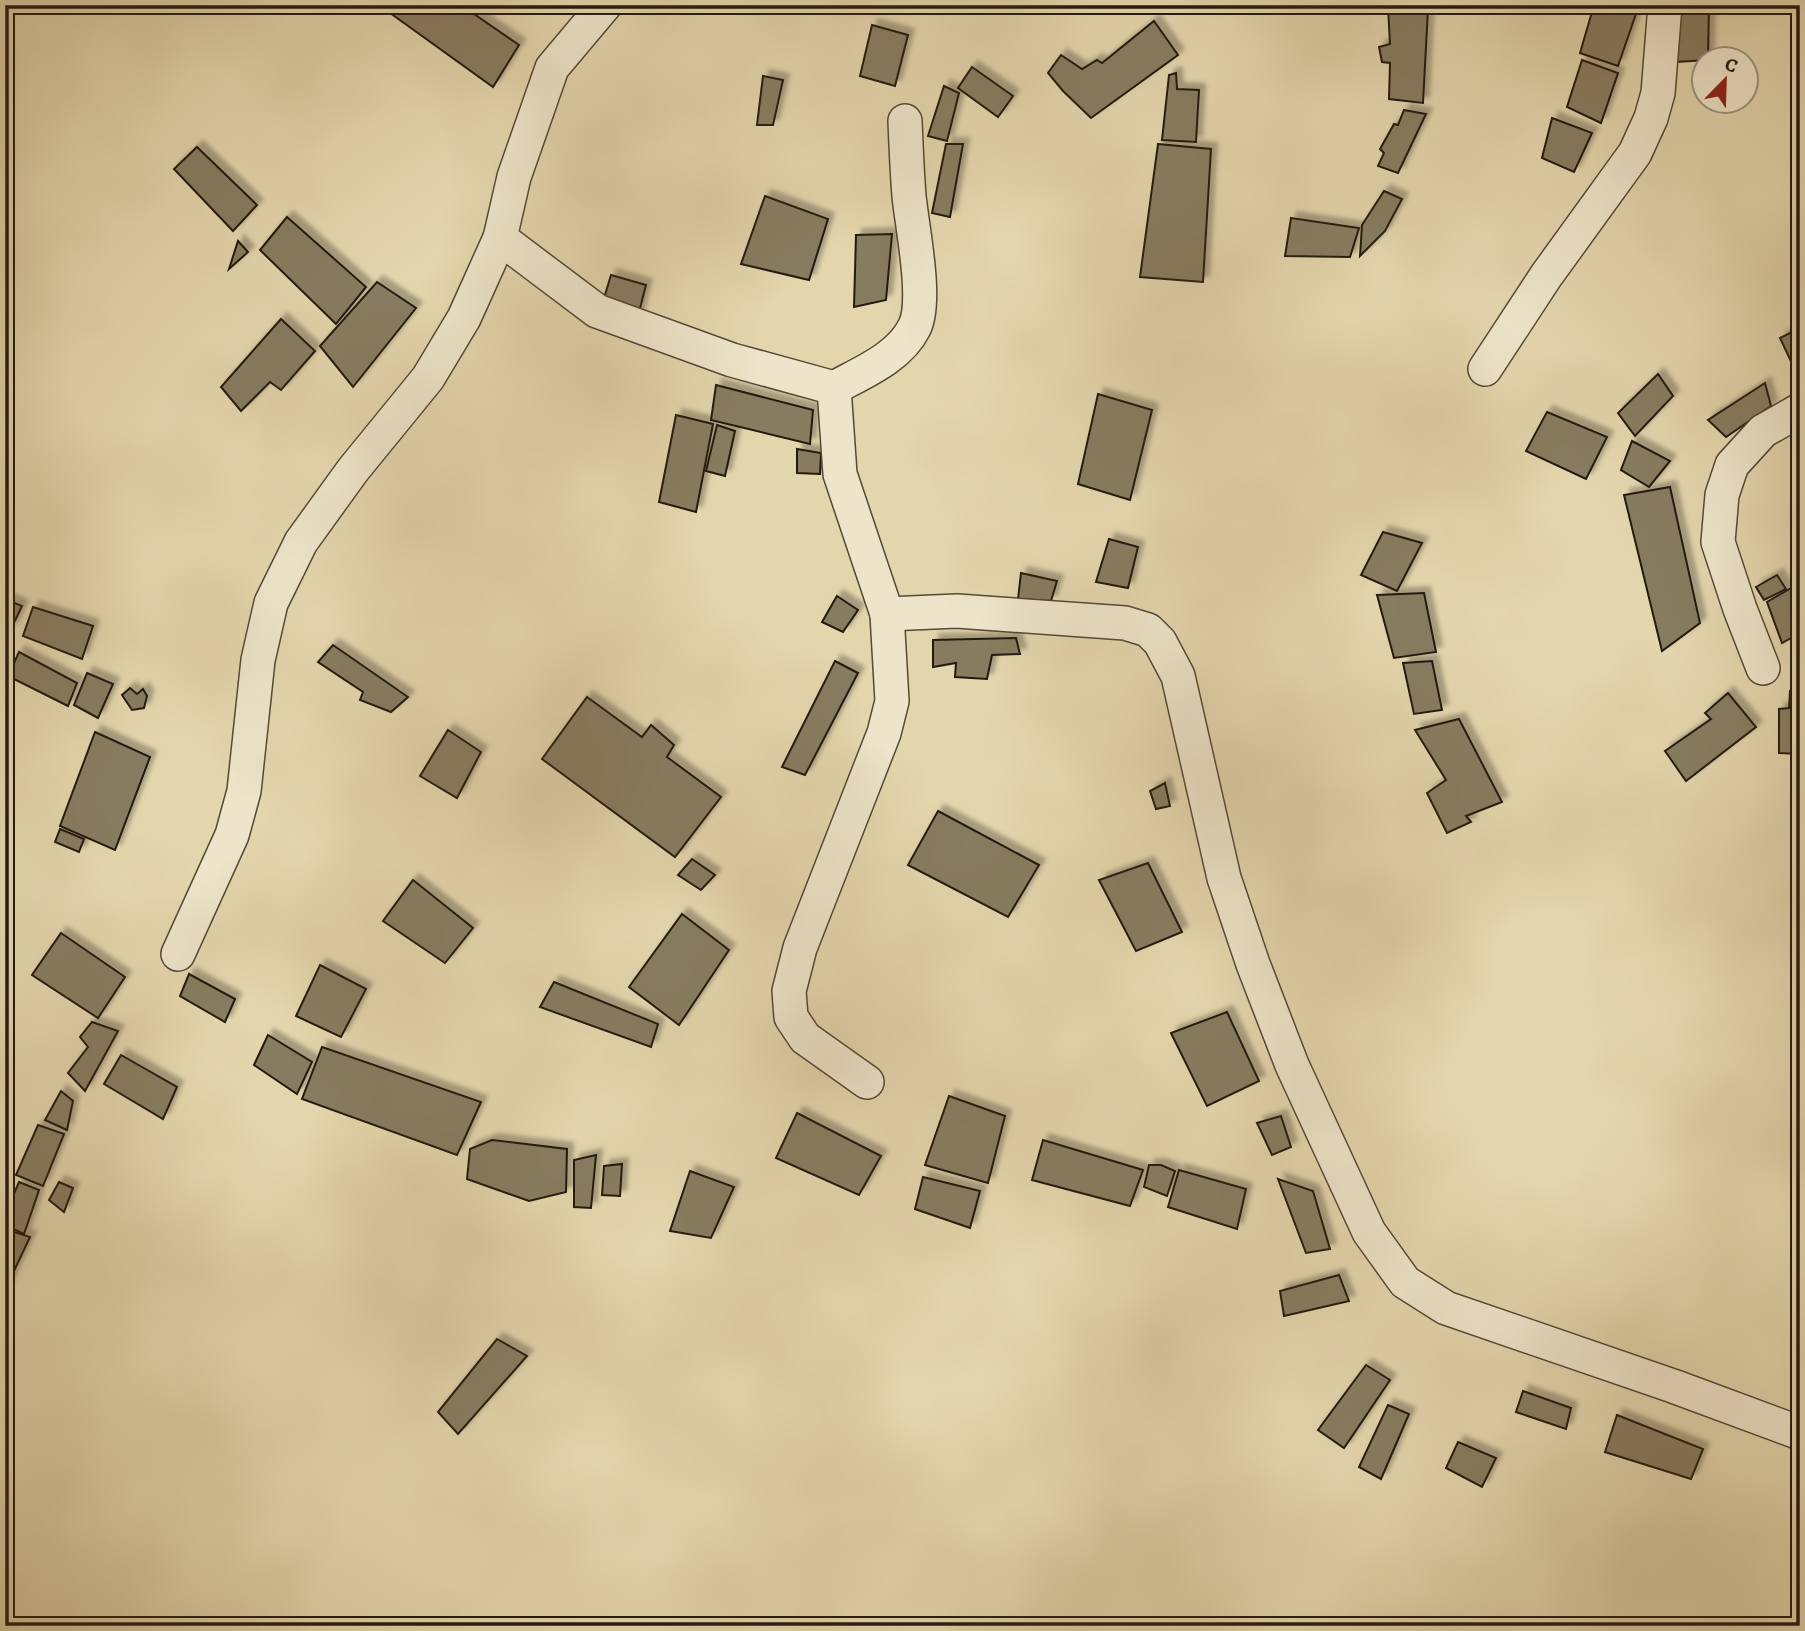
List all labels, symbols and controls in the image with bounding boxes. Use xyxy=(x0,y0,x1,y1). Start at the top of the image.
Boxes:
north arrow xyxy=(1689,46,1759,116)
text: С xyxy=(1721,51,1742,80)

